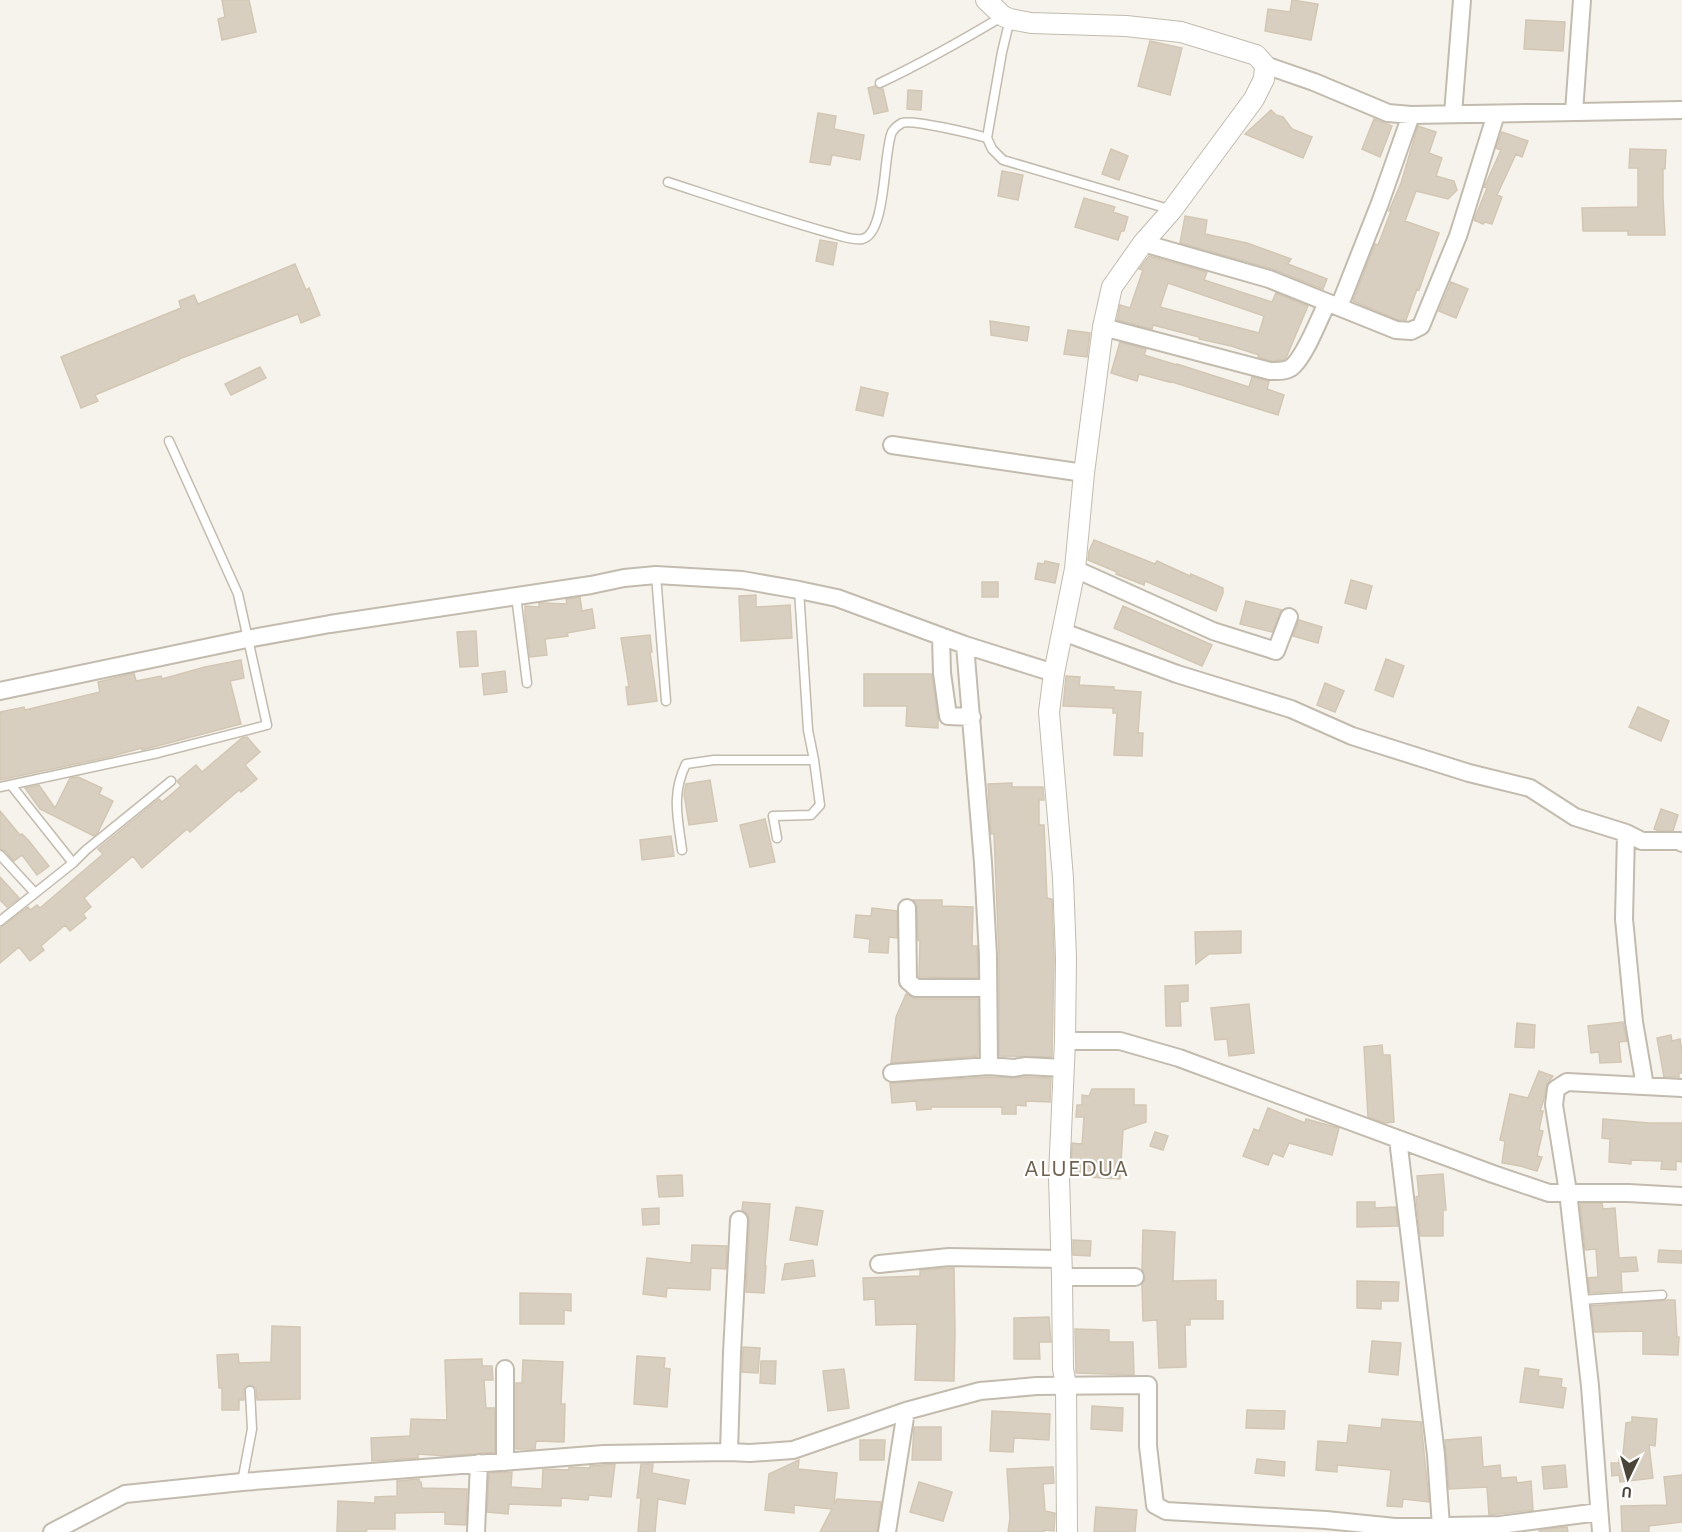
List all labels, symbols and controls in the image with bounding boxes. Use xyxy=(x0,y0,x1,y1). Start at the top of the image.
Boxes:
district label: ALUEDUA xyxy=(1025,1157,1129,1181)
north arrow xyxy=(1598,1448,1658,1508)
text: U xyxy=(1621,1484,1633,1500)

